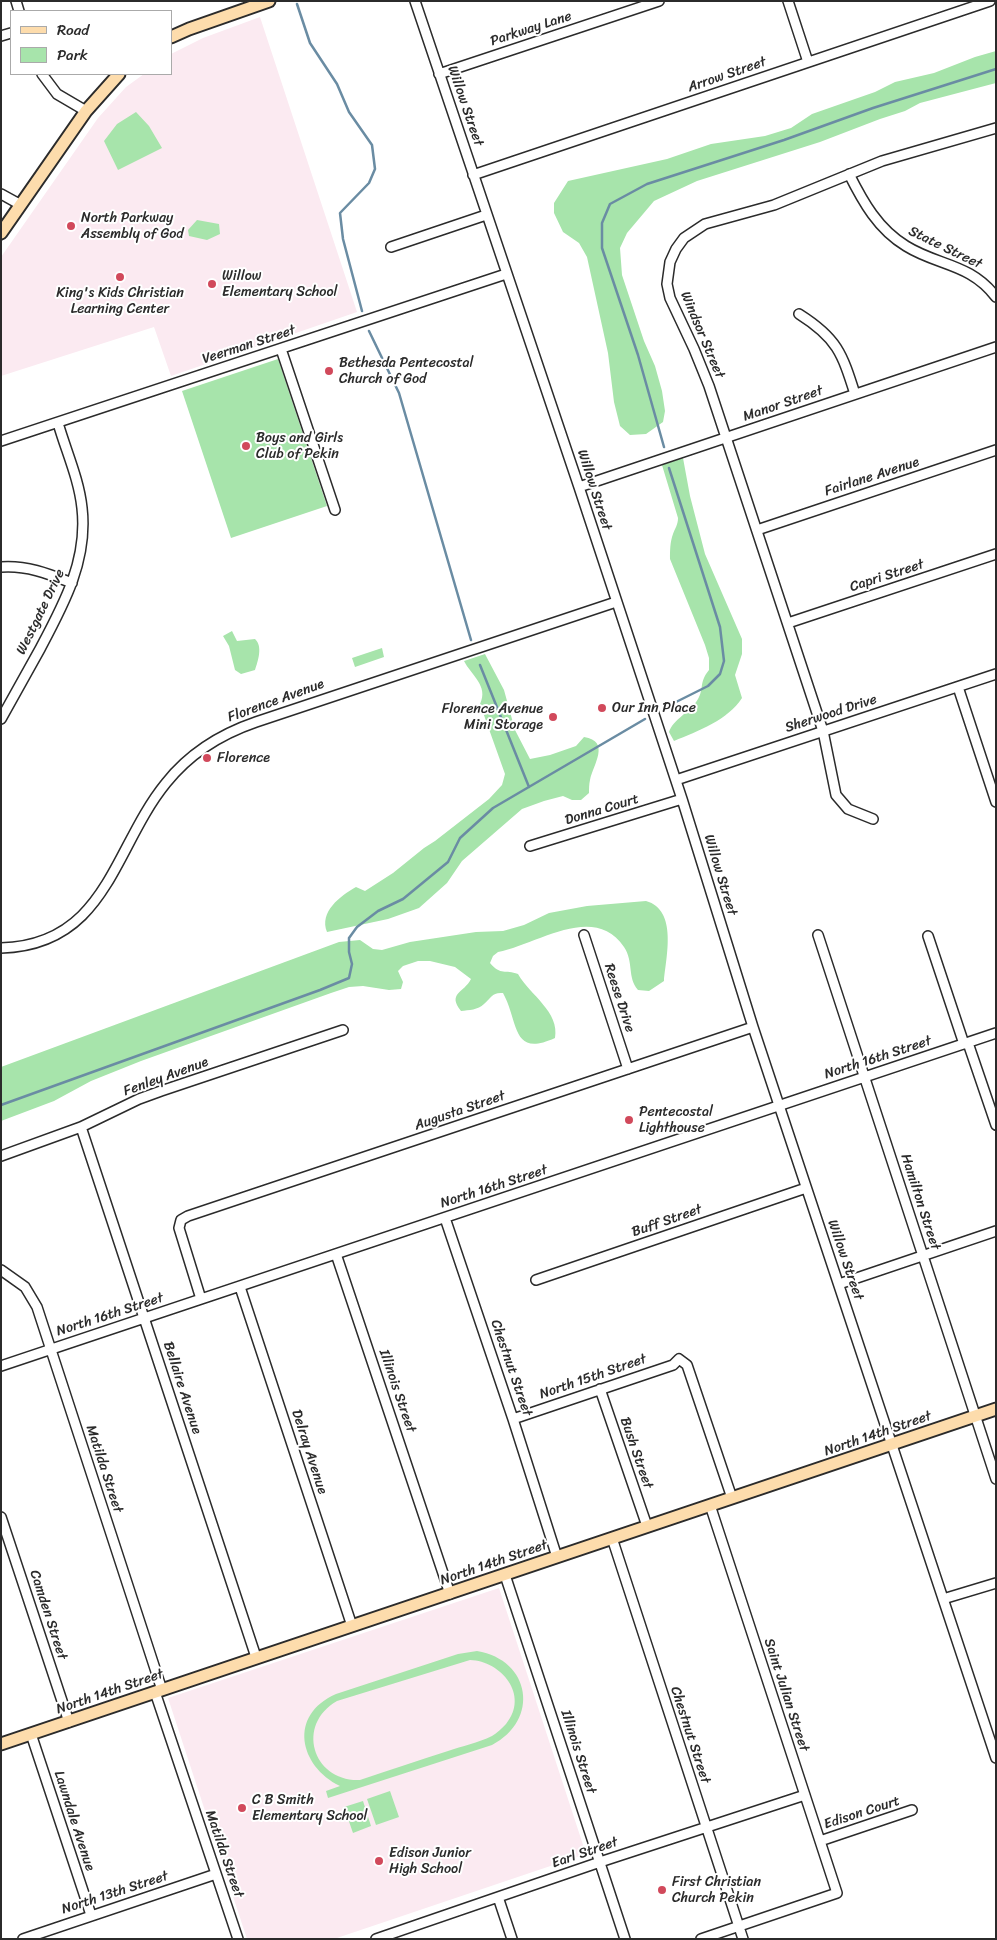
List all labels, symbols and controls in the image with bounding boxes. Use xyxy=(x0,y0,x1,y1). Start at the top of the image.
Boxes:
street label: Parkway Lane xyxy=(488,8,574,50)
legend xyxy=(10,10,172,75)
text: Road xyxy=(57,17,89,43)
text: Park xyxy=(57,42,88,68)
street label: Arrow Street xyxy=(686,54,768,96)
street label: Willow Street xyxy=(443,64,487,148)
place label: North Parkway Assembly of God xyxy=(81,210,184,242)
marker: North Parkway Assembly of God xyxy=(65,220,77,232)
street label: State Street xyxy=(906,223,984,273)
place label: Willow Elementary School xyxy=(222,268,338,300)
marker: King's Kids Christian Learning Center xyxy=(114,271,126,283)
marker: Willow Elementary School xyxy=(206,278,218,290)
place label: King's Kids Christian Learning Center xyxy=(56,285,184,318)
street label: Windsor Street xyxy=(676,289,728,381)
street label: Veerman Street xyxy=(200,322,298,368)
place label: Bethesda Pentecostal Church of God xyxy=(339,355,474,388)
marker: Bethesda Pentecostal Church of God xyxy=(323,365,335,377)
street label: Manor Street xyxy=(741,383,825,425)
place label: Boys and Girls Club of Pekin xyxy=(256,430,343,462)
marker: Boys and Girls Club of Pekin xyxy=(240,440,252,452)
street label: Willow Street xyxy=(573,448,615,532)
street label: Fairlane Avenue xyxy=(823,454,921,500)
street label: Capri Street xyxy=(848,556,926,596)
street label: Westgate Drive xyxy=(13,567,69,657)
street label: Florence Avenue xyxy=(226,676,326,726)
street label: Sherwood Drive xyxy=(783,691,879,737)
place label: Our Inn Place xyxy=(612,700,696,716)
place label: Florence Avenue Mini Storage xyxy=(442,701,543,734)
marker: Our Inn Place xyxy=(596,702,608,714)
marker: Florence Avenue Mini Storage xyxy=(547,711,559,723)
place label: Florence xyxy=(217,750,270,766)
marker: Florence xyxy=(201,752,213,764)
street label: Donna Court xyxy=(563,791,641,829)
street label: Willow Street xyxy=(700,832,740,918)
street label: Reese Drive xyxy=(600,961,638,1035)
street label: North 16th Street xyxy=(822,1033,934,1083)
street label: Fenley Avenue xyxy=(121,1054,211,1100)
street label: Augusta Street xyxy=(412,1088,508,1134)
place label: Pentecostal Lighthouse xyxy=(639,1104,713,1136)
marker: Pentecostal Lighthouse xyxy=(623,1114,635,1126)
street label: Hamilton Street xyxy=(897,1152,943,1252)
street label: North 16th Street xyxy=(438,1162,550,1212)
street label: Buff Street xyxy=(630,1201,704,1241)
street label: Willow Street xyxy=(823,1218,867,1302)
street label: North 16th Street xyxy=(54,1290,166,1340)
street label: Chestnut Street xyxy=(487,1318,535,1418)
street label: Bellaire Avenue xyxy=(159,1340,205,1436)
street label: Illinois Street xyxy=(375,1347,419,1435)
street label: North 15th Street xyxy=(537,1351,649,1403)
street label: Delray Avenue xyxy=(287,1408,331,1496)
street label: North 14th Street xyxy=(822,1408,934,1460)
street label: Bush Street xyxy=(616,1415,656,1491)
street label: Matilda Street xyxy=(82,1423,126,1515)
street label: North 14th Street xyxy=(438,1537,550,1589)
street label: Camden Street xyxy=(26,1568,70,1662)
street label: Saint Julian Street xyxy=(760,1636,812,1754)
street label: North 14th Street xyxy=(54,1666,166,1718)
street label: Chestnut Street xyxy=(666,1684,714,1786)
street label: Illinois Street xyxy=(557,1708,599,1796)
street label: Lawndale Avenue xyxy=(50,1769,98,1873)
place label: C B Smith Elementary School xyxy=(252,1792,368,1824)
street label: Edison Court xyxy=(822,1793,902,1833)
marker: C B Smith Elementary School xyxy=(236,1802,248,1814)
street label: Matilda Street xyxy=(201,1808,247,1900)
street label: Earl Street xyxy=(550,1834,620,1872)
place label: Edison Junior High School xyxy=(389,1845,471,1878)
marker: Edison Junior High School xyxy=(373,1855,385,1867)
street label: North 13th Street xyxy=(60,1868,170,1918)
place label: First Christian Church Pekin xyxy=(672,1874,761,1906)
marker: First Christian Church Pekin xyxy=(656,1884,668,1896)

